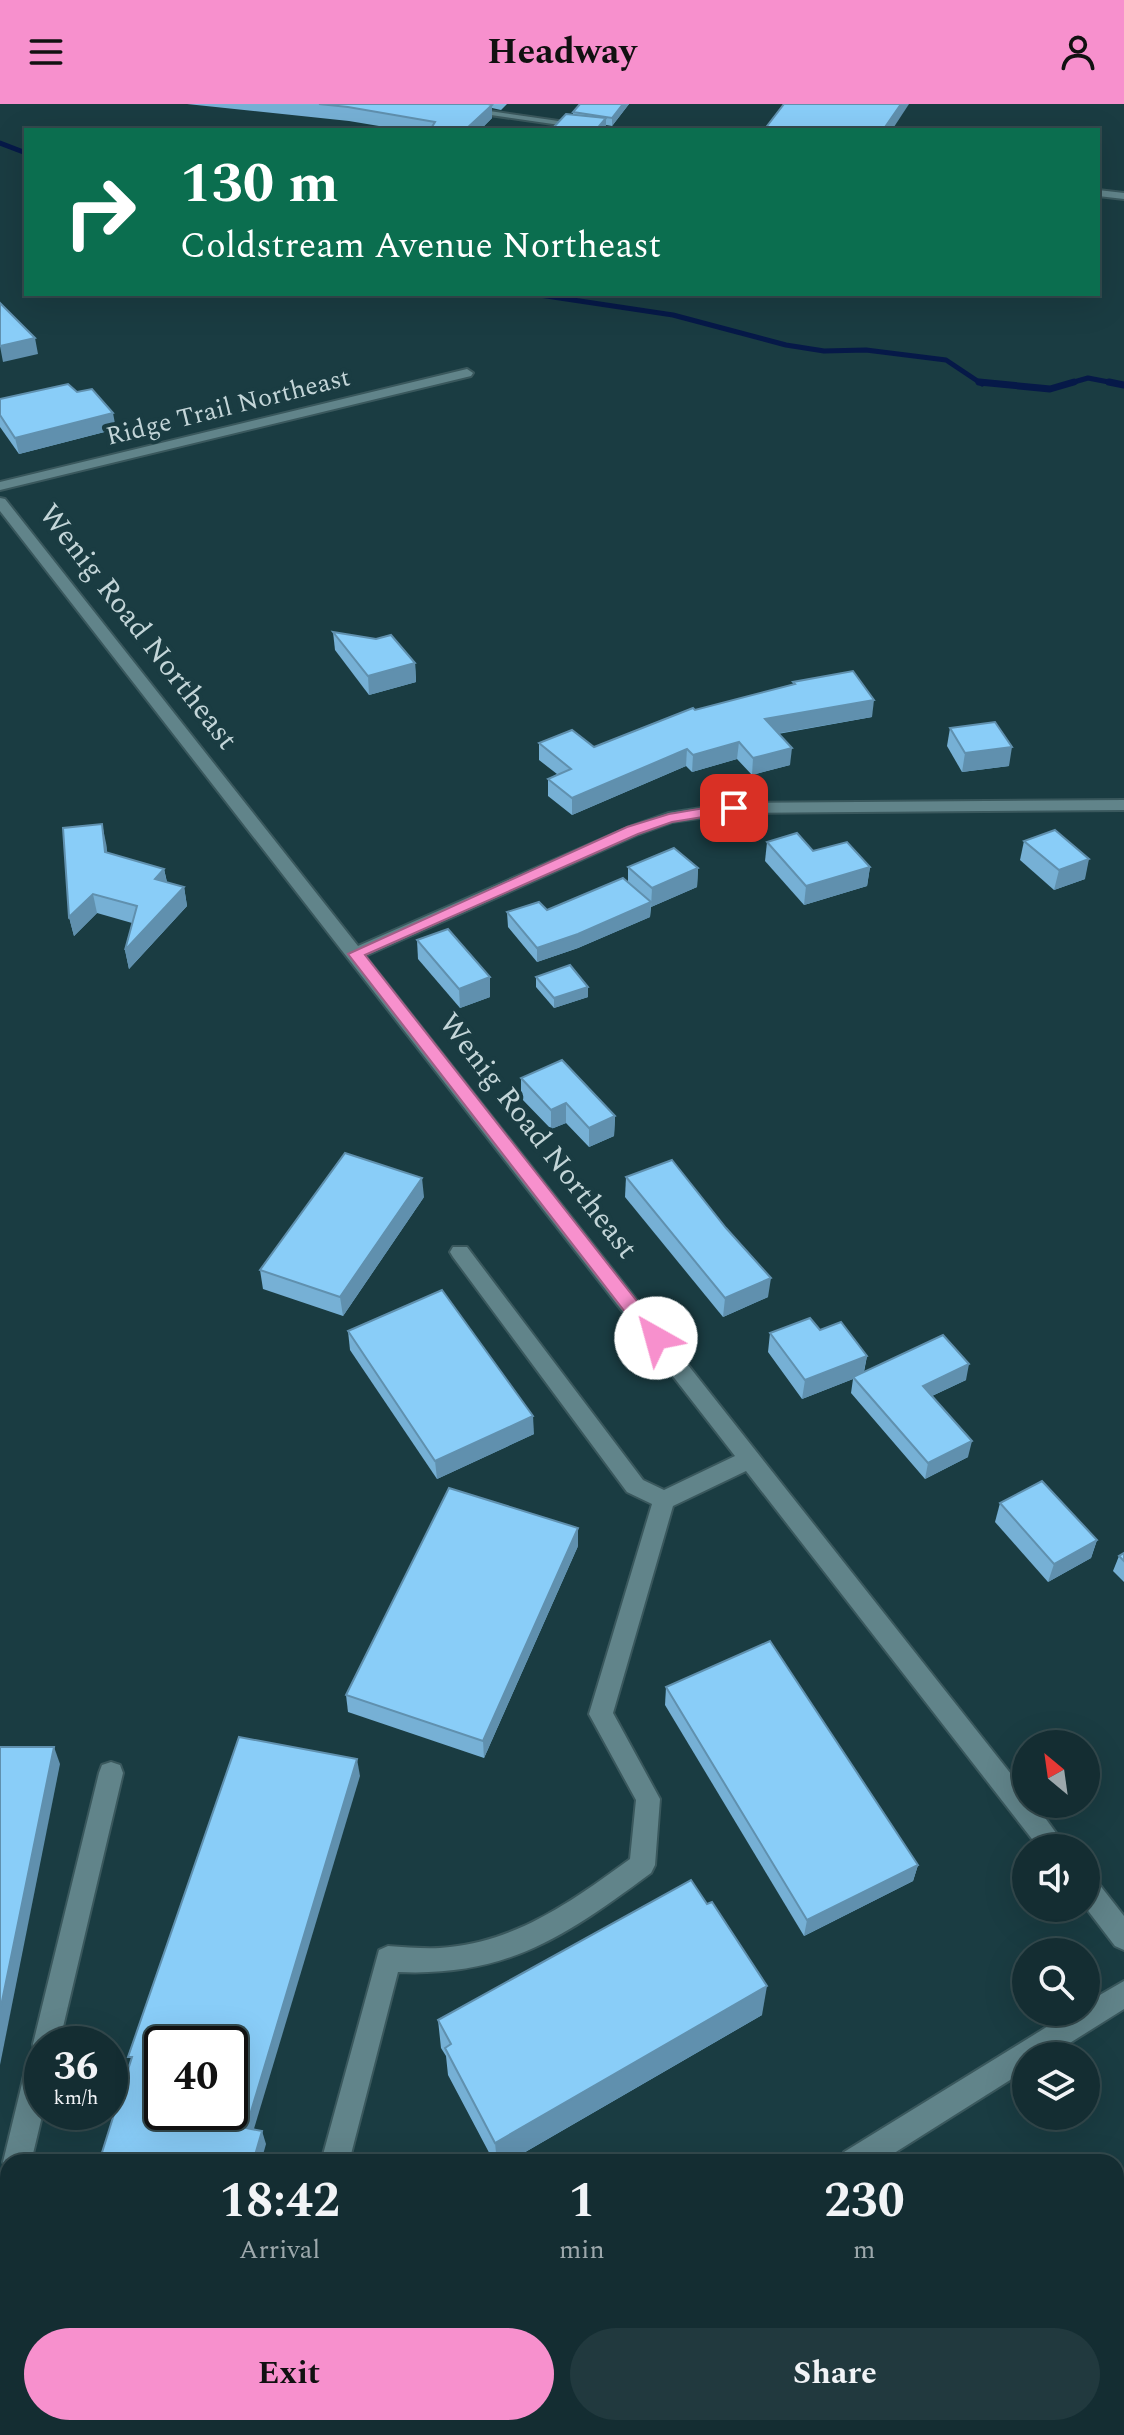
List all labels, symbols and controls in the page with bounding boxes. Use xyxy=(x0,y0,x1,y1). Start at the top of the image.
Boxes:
text: Headway xyxy=(487,25,637,80)
icon: menu xyxy=(24,30,68,74)
icon: person xyxy=(1056,30,1100,74)
text: 130 m xyxy=(180,142,339,227)
icon: right xyxy=(48,160,152,264)
text: Coldstream Avenue Northeast xyxy=(180,219,661,274)
street label: Ridge Trail Northeast xyxy=(102,357,354,457)
street label: Wenig Road Northeast xyxy=(27,494,249,760)
pin xyxy=(700,774,768,842)
icon: arrive xyxy=(712,786,756,830)
street label: Wenig Road Northeast xyxy=(427,1003,649,1269)
position arrow xyxy=(614,1296,698,1380)
north arrow xyxy=(1012,1730,1100,1818)
map controls xyxy=(1012,1730,1100,2130)
button: sound xyxy=(1012,1834,1100,1922)
button: search xyxy=(1012,1938,1100,2026)
speed limit sign: 40 xyxy=(144,2026,248,2130)
text: 36 xyxy=(54,2037,98,2098)
button: layers xyxy=(1012,2042,1100,2130)
text: km/h xyxy=(54,2083,99,2113)
text: 18:42 xyxy=(219,2165,340,2238)
text: 1 xyxy=(568,2165,595,2238)
text: 230 xyxy=(824,2165,905,2238)
text: Arrival xyxy=(239,2230,320,2270)
text: min xyxy=(559,2230,605,2270)
text: m xyxy=(853,2230,875,2270)
button: Exit xyxy=(24,2328,554,2420)
button: Share xyxy=(570,2328,1100,2420)

